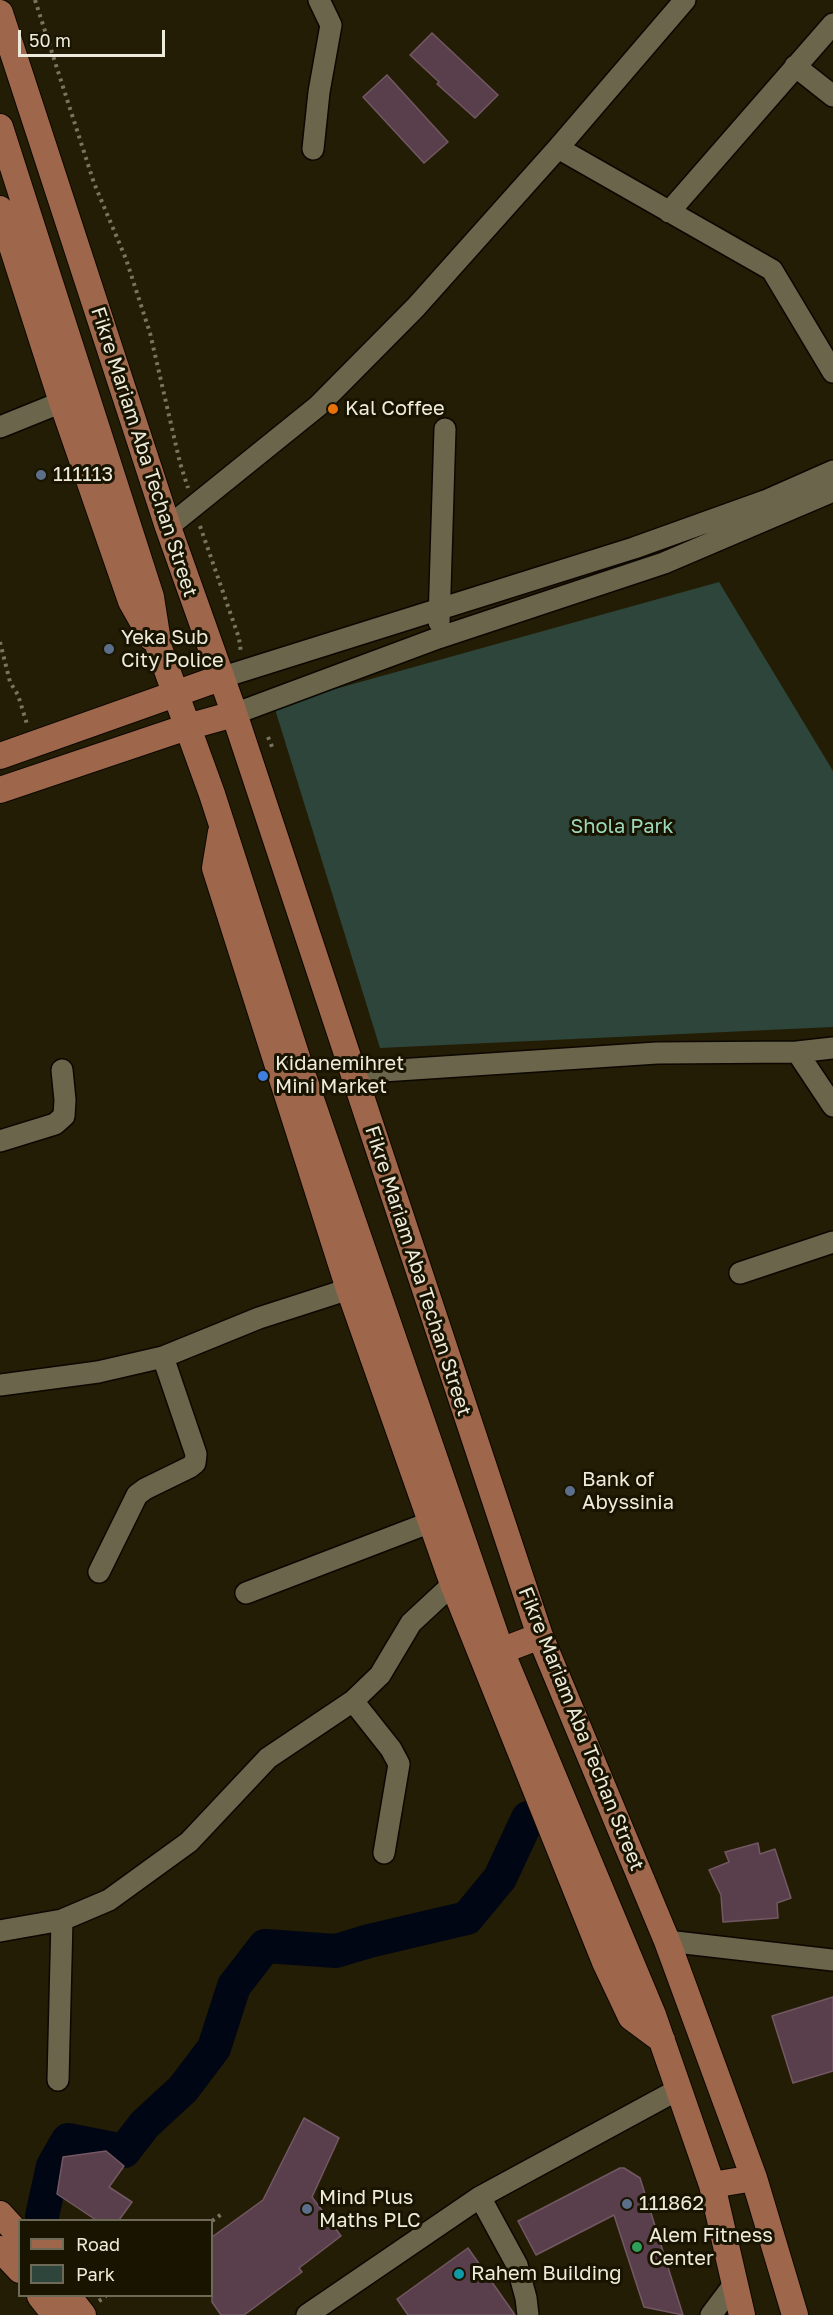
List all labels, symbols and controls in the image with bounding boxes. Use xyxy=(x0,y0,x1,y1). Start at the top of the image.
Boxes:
scale bar xyxy=(21,18,168,56)
text: 50 m xyxy=(29,29,71,51)
street label: Fikre Mariam Aba Techan Street xyxy=(86,304,202,600)
place label: Kal Coffee xyxy=(345,397,444,421)
marker: Kal Coffee xyxy=(326,402,340,416)
place label: 111113 xyxy=(53,463,113,487)
marker: 111113 xyxy=(34,468,48,482)
place label: Yeka Sub City Police xyxy=(121,626,224,673)
marker: Yeka Sub City Police xyxy=(102,642,116,656)
park label: Shola Park xyxy=(570,815,674,839)
place label: Kidanemihret Mini Market xyxy=(275,1052,404,1099)
marker: Kidanemihret Mini Market xyxy=(256,1069,270,1083)
street label: Fikre Mariam Aba Techan Street xyxy=(360,1123,476,1419)
place label: Bank of Abyssinia xyxy=(582,1468,674,1515)
marker: Bank of Abyssinia xyxy=(563,1484,577,1498)
street label: Fikre Mariam Aba Techan Street xyxy=(513,1584,649,1874)
place label: Mind Plus Maths PLC xyxy=(319,2186,420,2233)
place label: 111862 xyxy=(639,2192,704,2216)
marker: 111862 xyxy=(620,2197,634,2211)
marker: Mind Plus Maths PLC xyxy=(300,2202,314,2216)
legend xyxy=(18,2219,213,2297)
place label: Alem Fitness Center xyxy=(649,2224,773,2271)
text: Road xyxy=(76,2233,120,2255)
marker: Alem Fitness Center xyxy=(630,2240,644,2254)
place label: Rahem Building xyxy=(471,2262,622,2286)
text: Park xyxy=(76,2263,115,2285)
marker: Rahem Building xyxy=(452,2267,466,2281)

